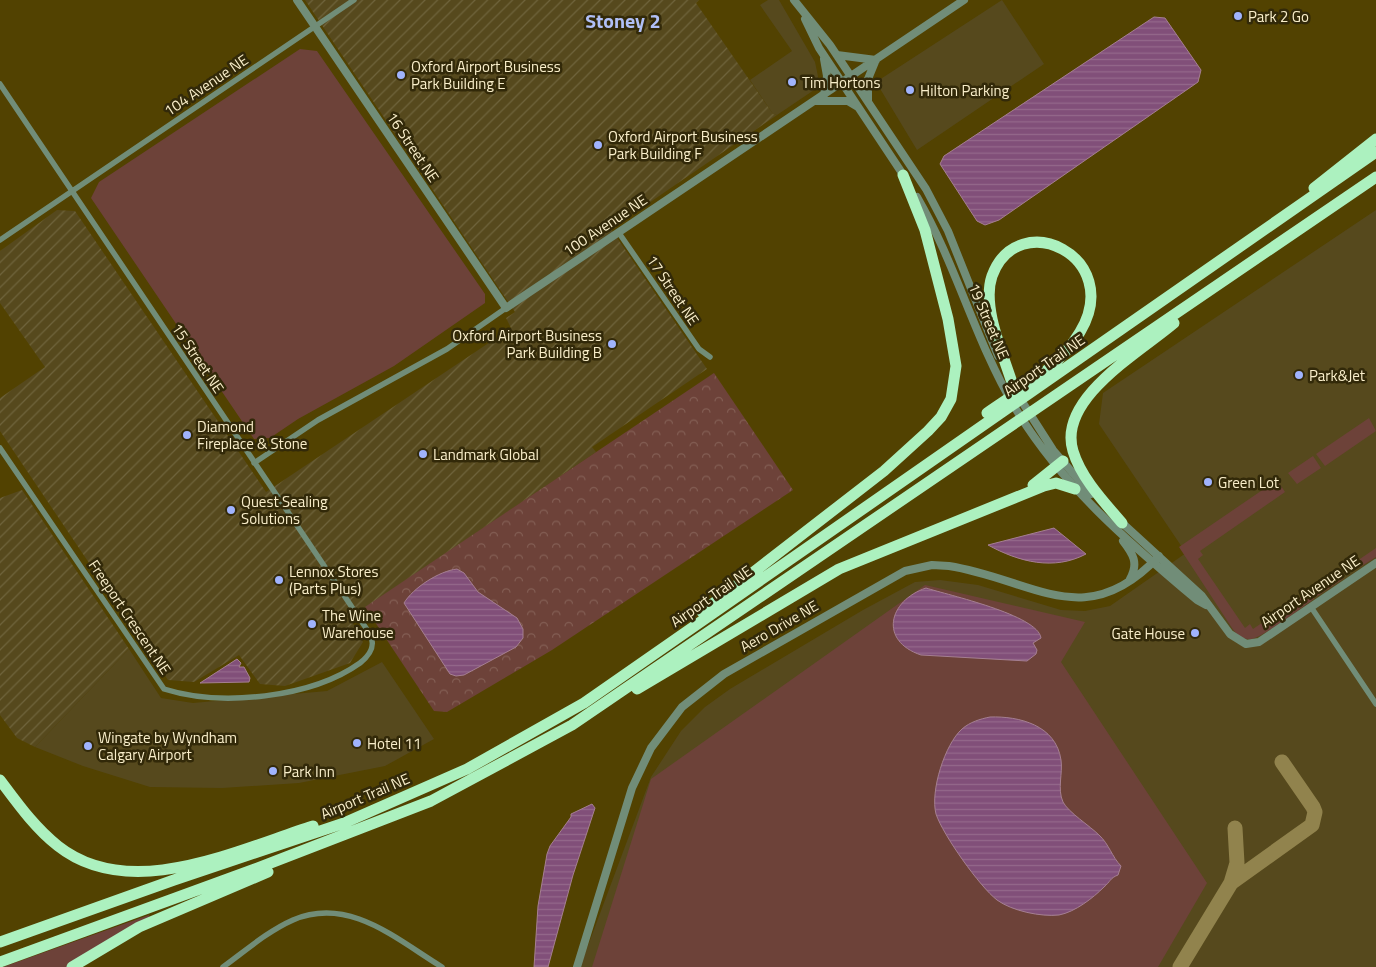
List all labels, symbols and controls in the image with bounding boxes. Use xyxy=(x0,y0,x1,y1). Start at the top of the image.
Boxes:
district label: Stoney 2 xyxy=(585,5,661,36)
place label: Park 2 Go xyxy=(1248,5,1309,28)
marker: Park 2 Go xyxy=(1232,10,1244,22)
street label: 104 Avenue NE xyxy=(159,48,253,122)
place label: Oxford Airport Business Park Building E xyxy=(411,55,561,95)
marker: Oxford Airport Business Park Building E xyxy=(395,69,407,81)
place label: Tim Hortons xyxy=(802,71,880,94)
marker: Tim Hortons xyxy=(786,76,798,88)
place label: Hilton Parking xyxy=(920,79,1009,102)
marker: Hilton Parking xyxy=(904,84,916,96)
street label: 16 Street NE xyxy=(381,107,445,187)
place label: Oxford Airport Business Park Building F xyxy=(608,125,758,165)
marker: Oxford Airport Business Park Building F xyxy=(592,139,604,151)
street label: 100 Avenue NE xyxy=(558,188,652,262)
street label: 17 Street NE xyxy=(641,250,705,330)
street label: 19 Street NE xyxy=(963,279,1015,363)
street label: 15 Street NE xyxy=(166,318,230,398)
place label: Oxford Airport Business Park Building B xyxy=(452,324,602,364)
street label: Airport Trail NE xyxy=(999,328,1089,402)
marker: Oxford Airport Business Park Building B xyxy=(606,338,618,350)
place label: Park&Jet xyxy=(1309,364,1366,387)
marker: Park&Jet xyxy=(1293,369,1305,381)
place label: Diamond Fireplace & Stone xyxy=(197,415,307,455)
marker: Diamond Fireplace & Stone xyxy=(181,429,193,441)
place label: Landmark Global xyxy=(433,443,539,466)
marker: Landmark Global xyxy=(417,448,429,460)
place label: Green Lot xyxy=(1218,471,1280,494)
marker: Green Lot xyxy=(1202,476,1214,488)
place label: Quest Sealing Solutions xyxy=(241,490,328,530)
marker: Quest Sealing Solutions xyxy=(225,504,237,516)
street label: Airport Avenue NE xyxy=(1256,549,1364,633)
street label: Freeport Crescent NE xyxy=(83,555,177,679)
street label: Airport Trail NE xyxy=(666,559,756,633)
place label: Lennox Stores (Parts Plus) xyxy=(289,560,378,600)
marker: Lennox Stores (Parts Plus) xyxy=(273,574,285,586)
street label: Aero Drive NE xyxy=(735,594,823,658)
place label: The Wine Warehouse xyxy=(322,604,394,644)
marker: The Wine Warehouse xyxy=(306,618,318,630)
place label: Gate House xyxy=(1112,622,1185,645)
marker: Gate House xyxy=(1189,627,1201,639)
place label: Wingate by Wyndham Calgary Airport xyxy=(98,726,237,766)
place label: Hotel 11 xyxy=(367,732,421,755)
marker: Hotel 11 xyxy=(351,737,363,749)
marker: Wingate by Wyndham Calgary Airport xyxy=(82,740,94,752)
place label: Park Inn xyxy=(283,760,335,783)
marker: Park Inn xyxy=(267,765,279,777)
street label: Airport Trail NE xyxy=(317,767,413,825)

